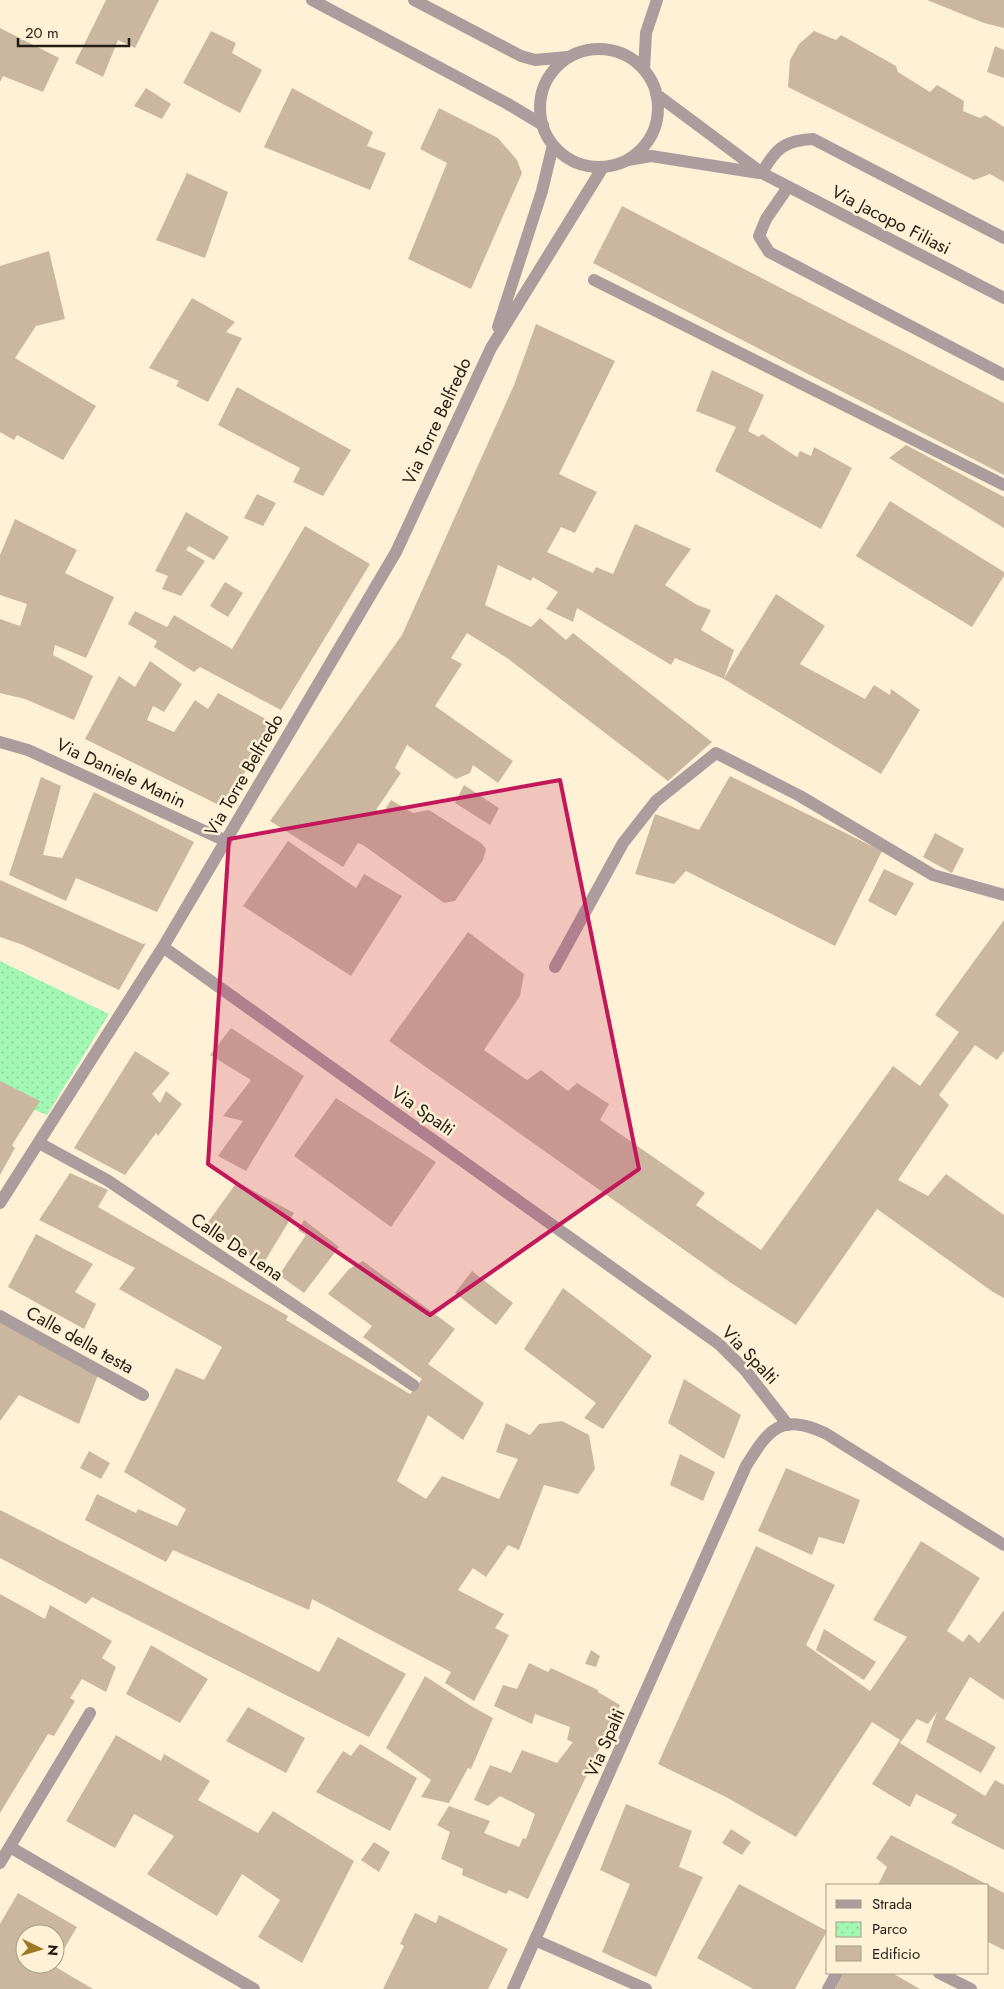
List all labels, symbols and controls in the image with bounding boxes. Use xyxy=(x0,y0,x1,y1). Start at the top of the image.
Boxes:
scale bar xyxy=(18,15,129,47)
text: 20 m xyxy=(25,22,59,44)
street label: Via Jacopo Filiasi xyxy=(827,179,955,261)
street label: Via Torre Belfredo xyxy=(396,353,478,489)
street label: Via Torre Belfredo xyxy=(198,709,290,841)
street label: Via Daniele Manin xyxy=(52,732,190,814)
street label: Via Spalti xyxy=(386,1080,460,1142)
street label: Calle De Lena xyxy=(186,1206,288,1288)
street label: Calle della testa xyxy=(21,1300,139,1380)
street label: Via Spalti xyxy=(715,1320,785,1390)
street label: Via Spalti xyxy=(578,1705,632,1781)
legend xyxy=(826,1884,989,1974)
text: Strada xyxy=(872,1893,912,1915)
text: Parco xyxy=(872,1918,907,1940)
north arrow xyxy=(15,1924,65,1974)
text: Edificio xyxy=(872,1943,920,1965)
text: N xyxy=(43,1944,63,1957)

